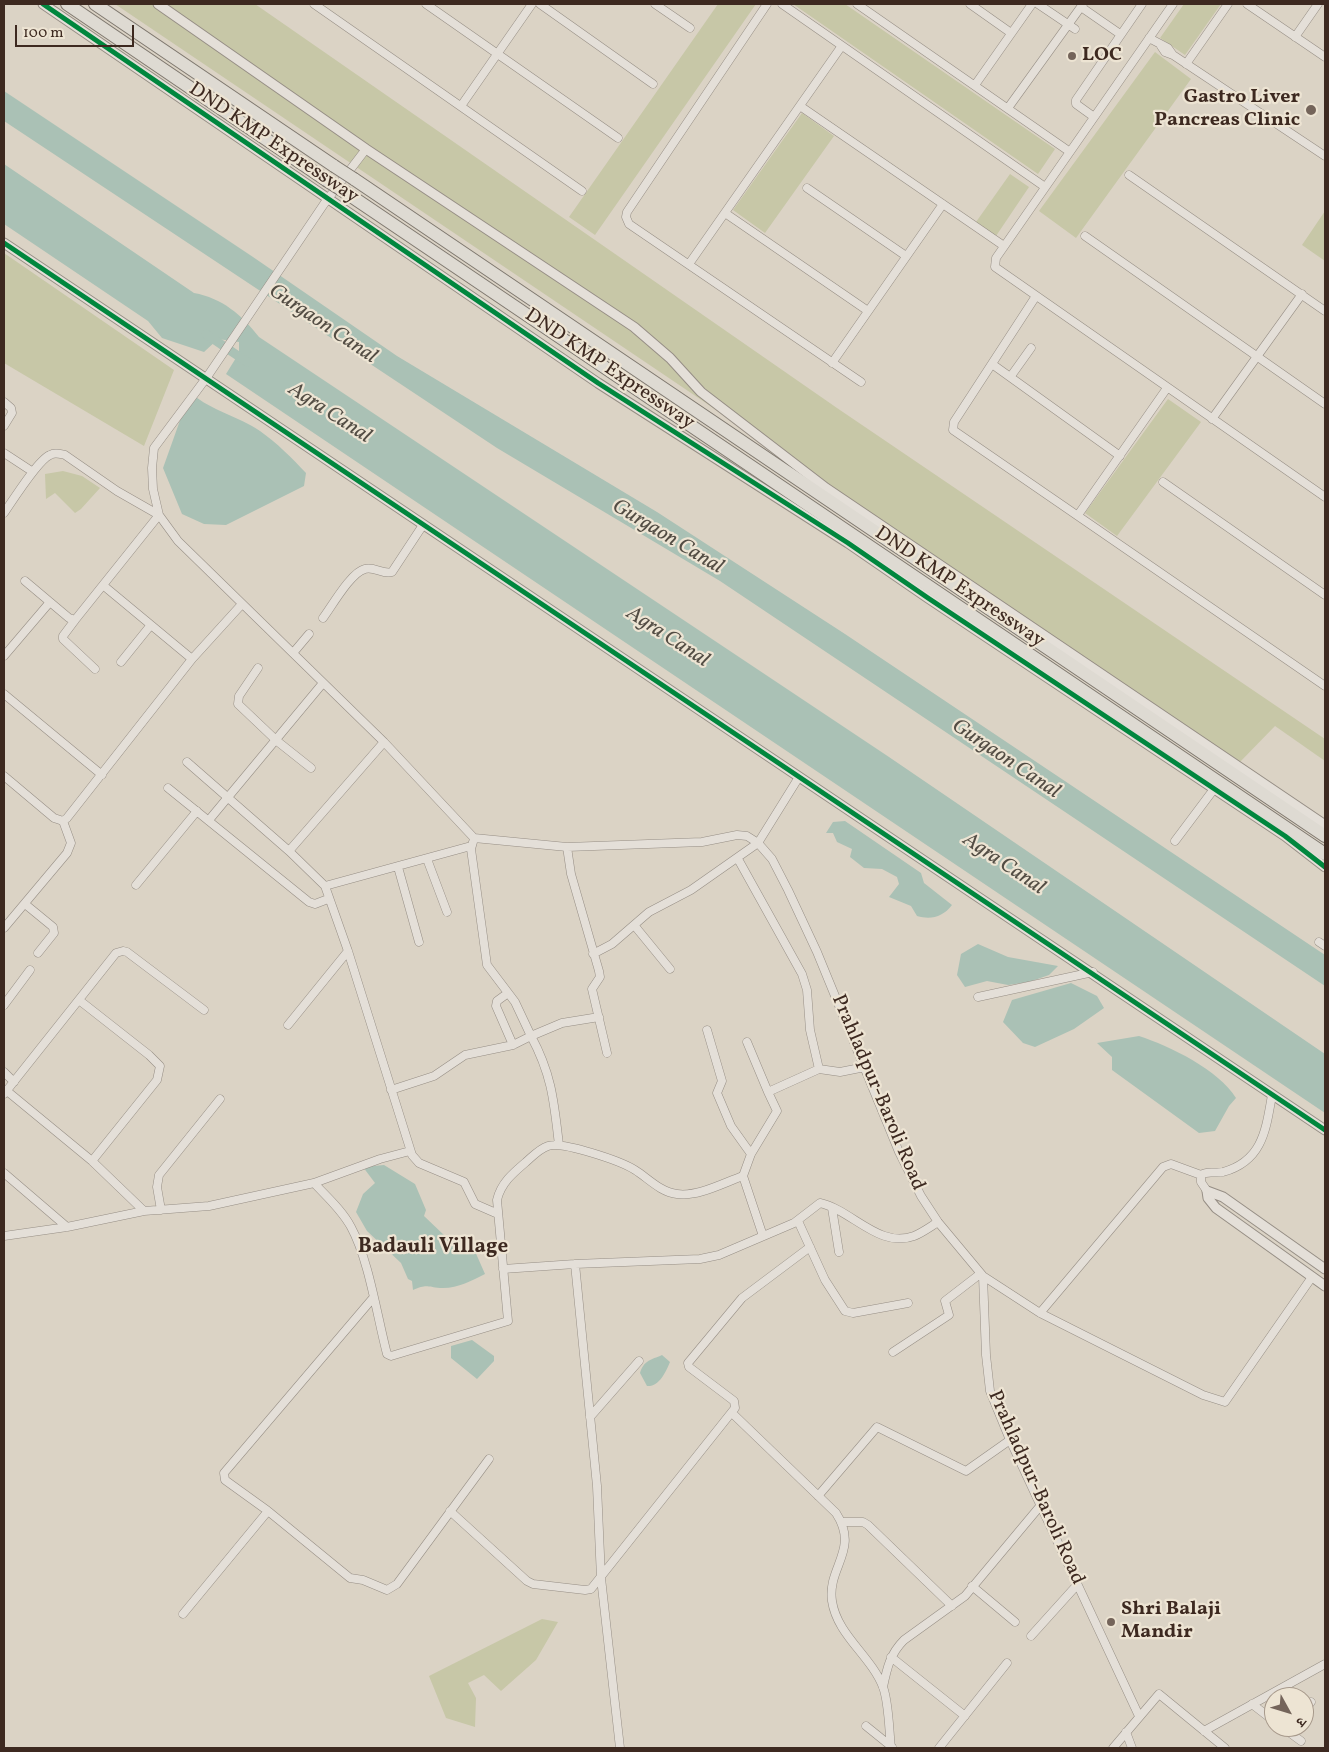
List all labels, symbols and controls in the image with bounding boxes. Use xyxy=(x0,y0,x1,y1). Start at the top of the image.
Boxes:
scale bar xyxy=(18,15,136,47)
text: 100 m xyxy=(23,23,63,44)
place label: LOC xyxy=(1082,44,1122,68)
marker: LOC xyxy=(1066,50,1078,62)
street label: DND KMP Expressway xyxy=(183,78,363,210)
place label: Gastro Liver Pancreas Clinic xyxy=(1154,86,1300,133)
marker: Gastro Liver Pancreas Clinic xyxy=(1304,103,1318,117)
water label: Gurgaon Canal xyxy=(263,280,381,370)
street label: DND KMP Expressway xyxy=(519,304,699,436)
water label: Agra Canal xyxy=(283,378,375,450)
water label: Gurgaon Canal xyxy=(607,495,727,581)
street label: DND KMP Expressway xyxy=(869,522,1049,654)
water label: Agra Canal xyxy=(621,602,713,674)
water label: Gurgaon Canal xyxy=(946,715,1064,805)
water label: Agra Canal xyxy=(957,828,1049,902)
street label: Prahladpur-Baroli Road xyxy=(825,991,929,1195)
district label: Badauli Village xyxy=(358,1235,508,1261)
street label: Prahladpur-Baroli Road xyxy=(981,1387,1089,1589)
place label: Shri Balaji Mandir xyxy=(1121,1598,1221,1645)
marker: Shri Balaji Mandir xyxy=(1105,1616,1117,1628)
north arrow xyxy=(1264,1687,1314,1737)
text: उ xyxy=(1291,1712,1310,1730)

